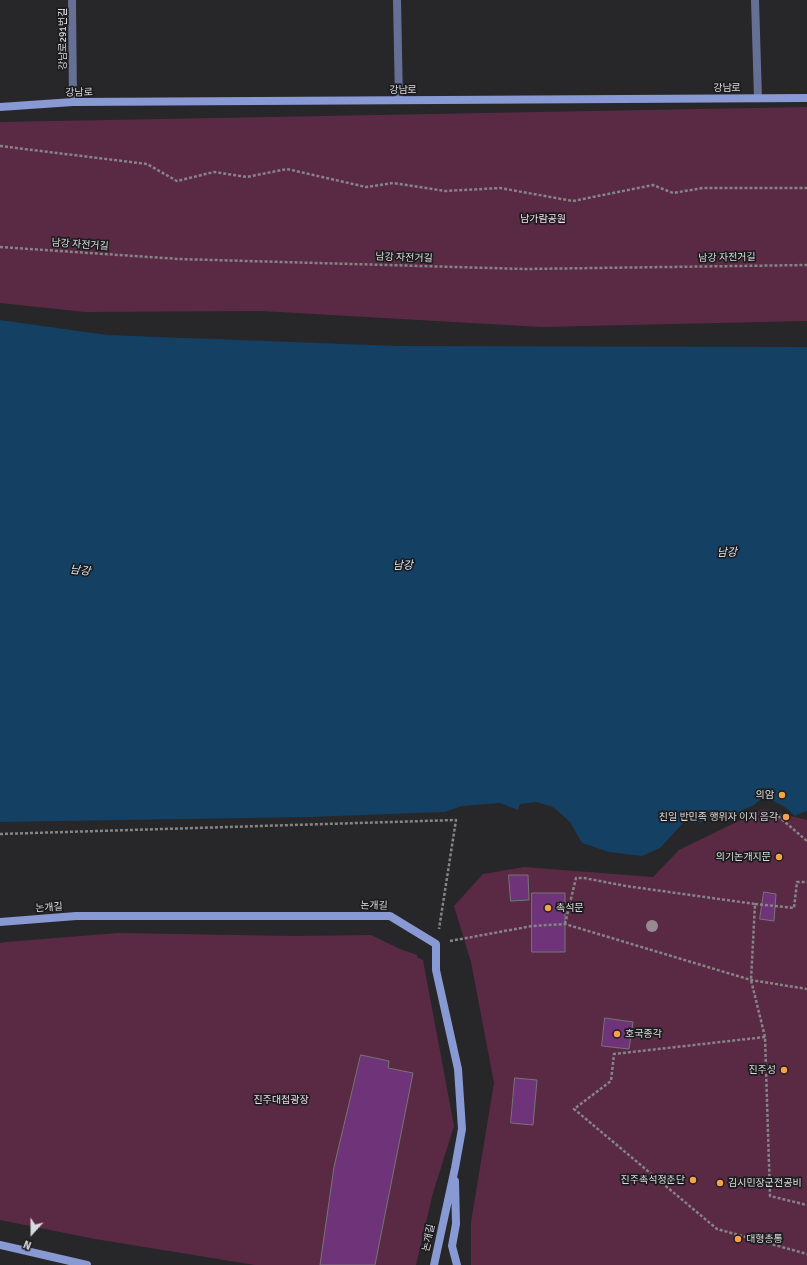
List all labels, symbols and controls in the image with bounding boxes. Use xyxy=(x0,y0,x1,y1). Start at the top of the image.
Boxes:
street label: 강남로291번길 xyxy=(57,8,69,70)
street label: 강남로 xyxy=(713,82,741,94)
street label: 강남로 xyxy=(389,84,417,96)
street label: 강남로 xyxy=(65,87,93,99)
park label: 남가람공원 xyxy=(520,213,566,225)
street label: 남강 자전거길 xyxy=(51,237,109,253)
street label: 남강 자전거길 xyxy=(375,251,433,265)
street label: 남강 자전거길 xyxy=(698,252,756,264)
water label: 남강 xyxy=(717,546,737,560)
water label: 남강 xyxy=(393,559,413,573)
water label: 남강 xyxy=(69,563,91,579)
place label: 의암 xyxy=(756,789,774,801)
marker: 의암 xyxy=(777,790,787,800)
place label: 친일 반민족 행위자 이지 음각 xyxy=(659,811,778,823)
marker: 친일 반민족 행위자 이지 음각 xyxy=(781,812,791,822)
place label: 의기논개지문 xyxy=(716,851,771,863)
marker: 의기논개지문 xyxy=(774,852,784,862)
street label: 논개길 xyxy=(360,900,388,912)
street label: 논개길 xyxy=(35,901,63,915)
place label: 촉석문 xyxy=(556,902,584,914)
marker: 촉석문 xyxy=(543,903,553,913)
place label: 호국종각 xyxy=(625,1028,662,1040)
marker: 호국종각 xyxy=(612,1029,622,1039)
place label: 진주성 xyxy=(748,1064,776,1076)
marker: 진주성 xyxy=(779,1065,789,1075)
park label: 진주대첩광장 xyxy=(253,1094,309,1106)
place label: 진주촉석정춘단 xyxy=(621,1174,685,1186)
marker: 진주촉석정춘단 xyxy=(688,1175,698,1185)
place label: 김시민장군전공비 xyxy=(728,1177,802,1189)
marker: 김시민장군전공비 xyxy=(715,1178,725,1188)
north arrow xyxy=(12,1213,52,1253)
street label: 논개길 xyxy=(420,1223,438,1253)
place label: 대형총통 xyxy=(746,1233,783,1245)
marker: 대형총통 xyxy=(733,1234,743,1244)
text: N xyxy=(22,1237,33,1252)

